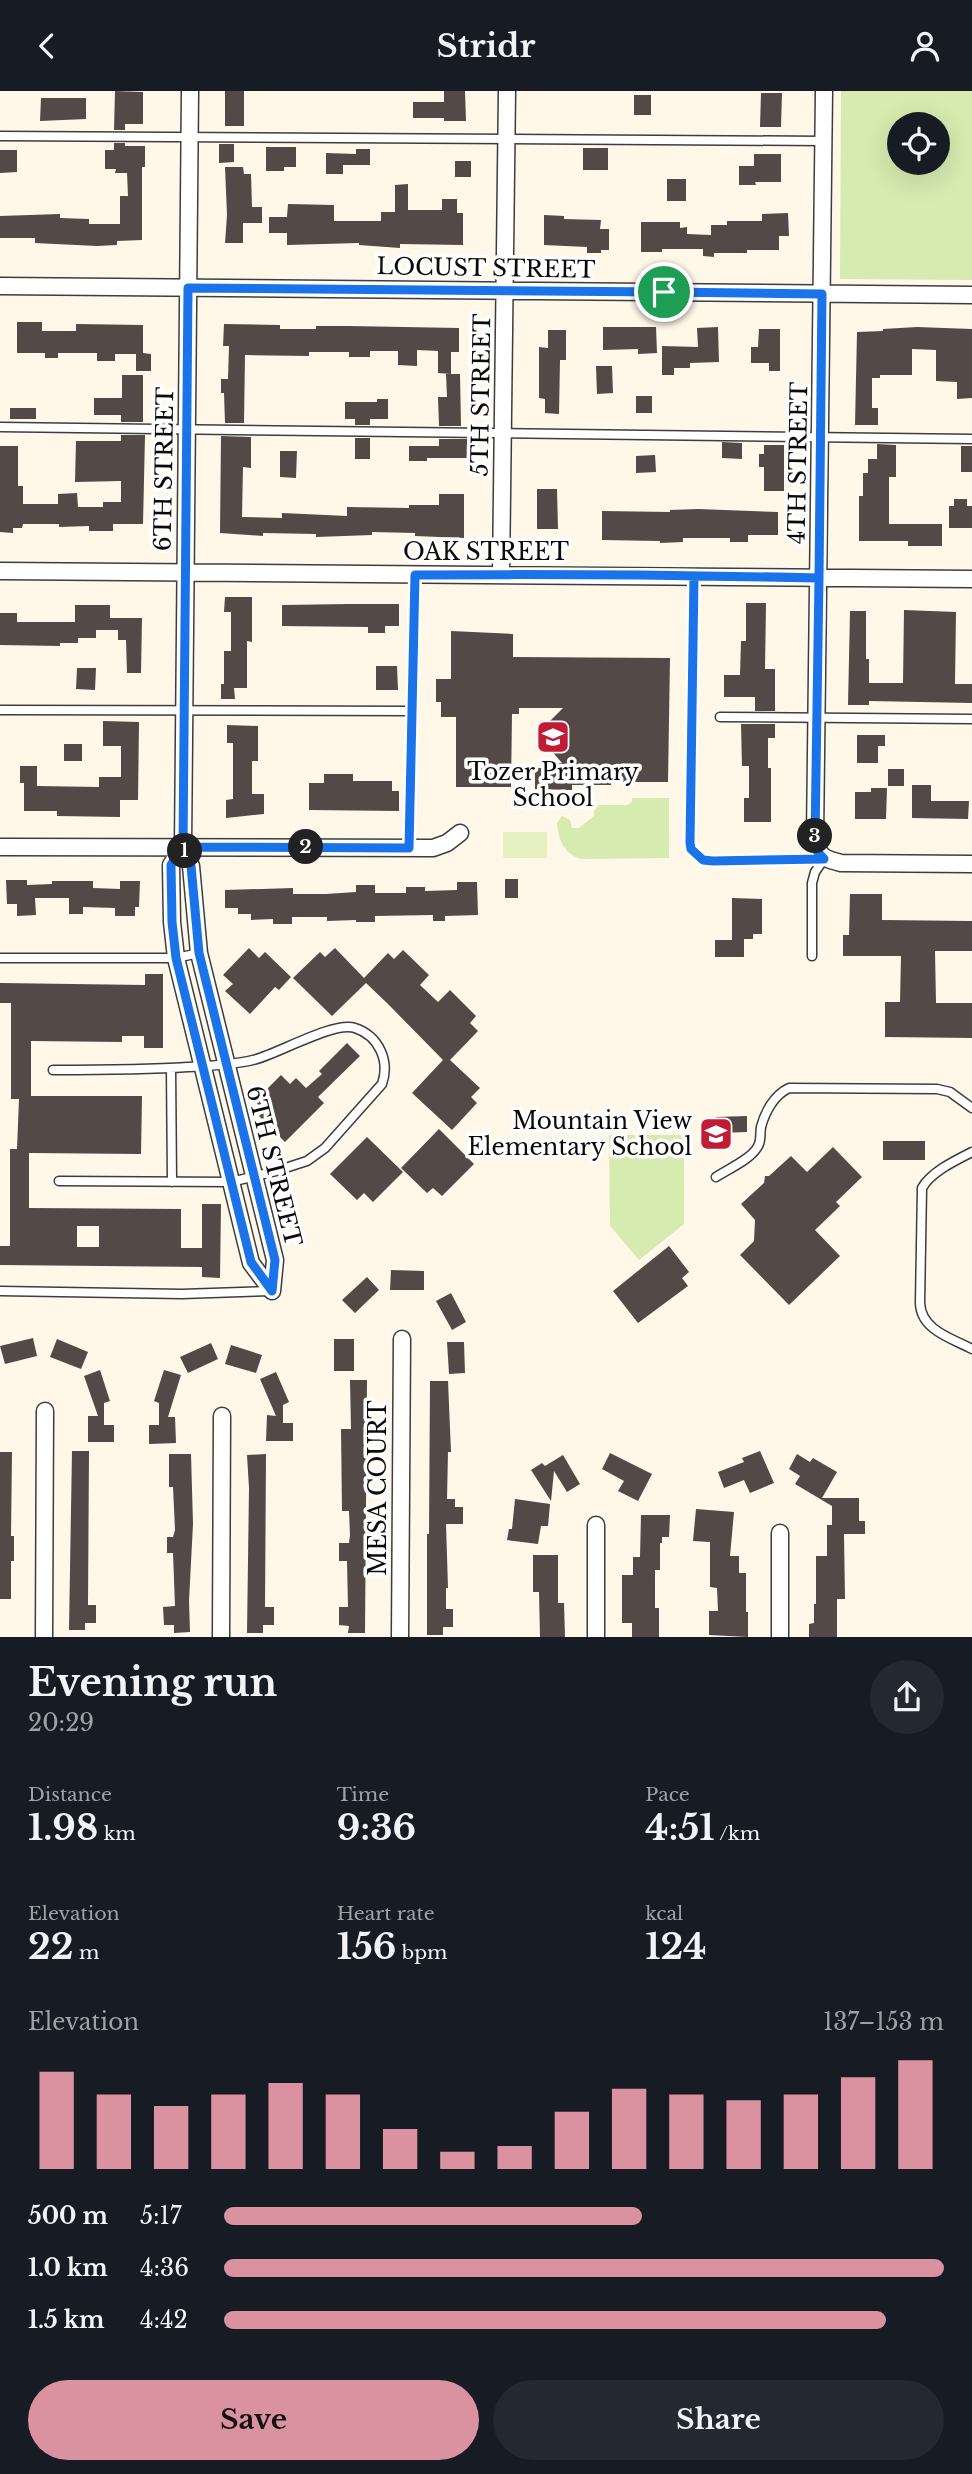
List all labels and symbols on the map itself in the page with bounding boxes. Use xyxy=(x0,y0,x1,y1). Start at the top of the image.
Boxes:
street label: LOCUST STREET xyxy=(376,252,596,284)
pin xyxy=(634,262,694,322)
street label: 5TH STREET xyxy=(466,313,496,477)
street label: 4TH STREET xyxy=(783,381,813,544)
street label: 6TH STREET xyxy=(149,386,179,551)
street label: OAK STREET xyxy=(403,538,569,566)
school or university icon: Tozer Primary School xyxy=(534,718,572,756)
place label: Tozer Primary School xyxy=(467,758,639,812)
pin: 3 xyxy=(798,819,832,853)
pin: 2 xyxy=(288,829,324,865)
pin: 1 xyxy=(168,833,202,869)
street label: 6TH STREET xyxy=(241,1083,308,1250)
place label: Mountain View Elementary School xyxy=(467,1107,692,1161)
school or university icon: Mountain View Elementary School xyxy=(697,1115,735,1153)
street label: MESA COURT xyxy=(364,1400,392,1576)

